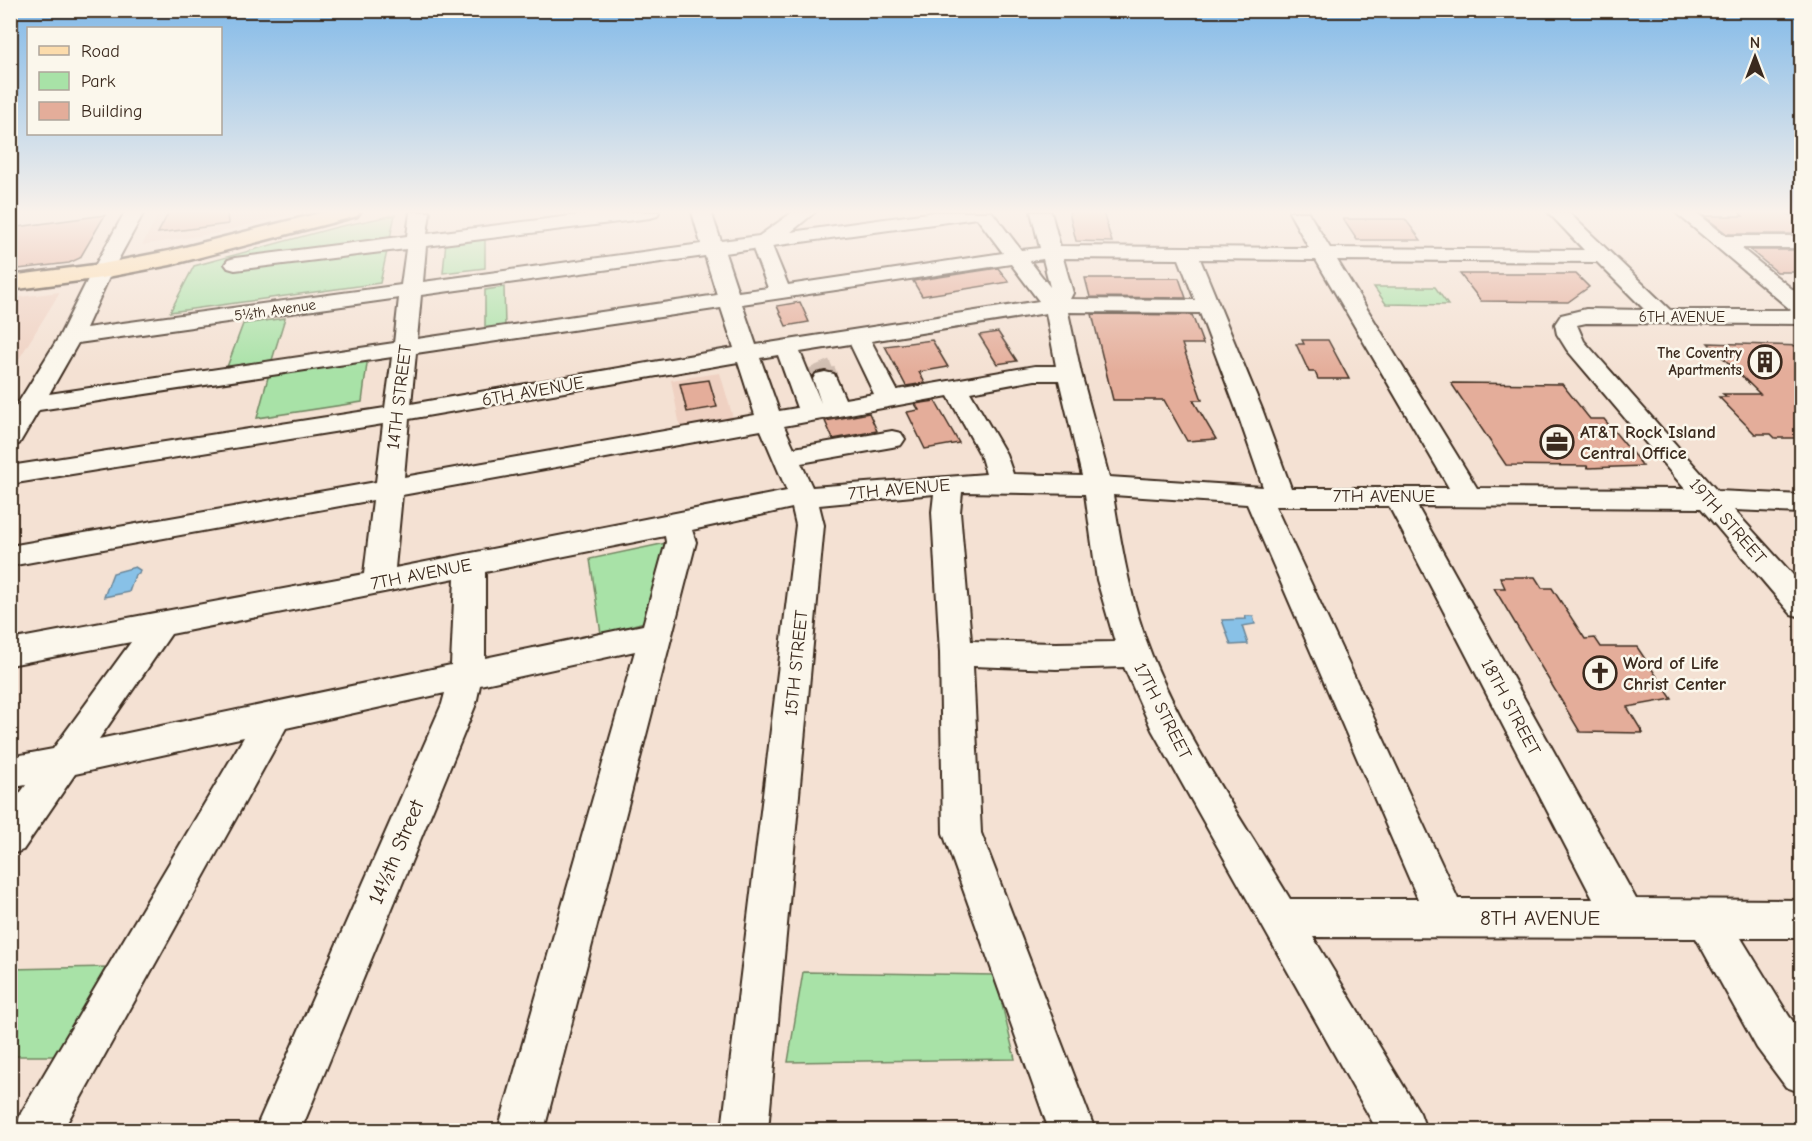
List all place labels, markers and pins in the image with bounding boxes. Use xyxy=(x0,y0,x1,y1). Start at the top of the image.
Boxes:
place label: The Coventry Apartments xyxy=(1657,344,1742,379)
building icon: The Coventry Apartments xyxy=(1747,344,1783,380)
place label: AT&T Rock Island Central Office xyxy=(1580,422,1716,464)
office icon: AT&T Rock Island Central Office xyxy=(1539,424,1575,460)
place label: Word of Life Christ Center xyxy=(1623,653,1727,695)
church icon: Word of Life Christ Center xyxy=(1582,655,1618,691)

